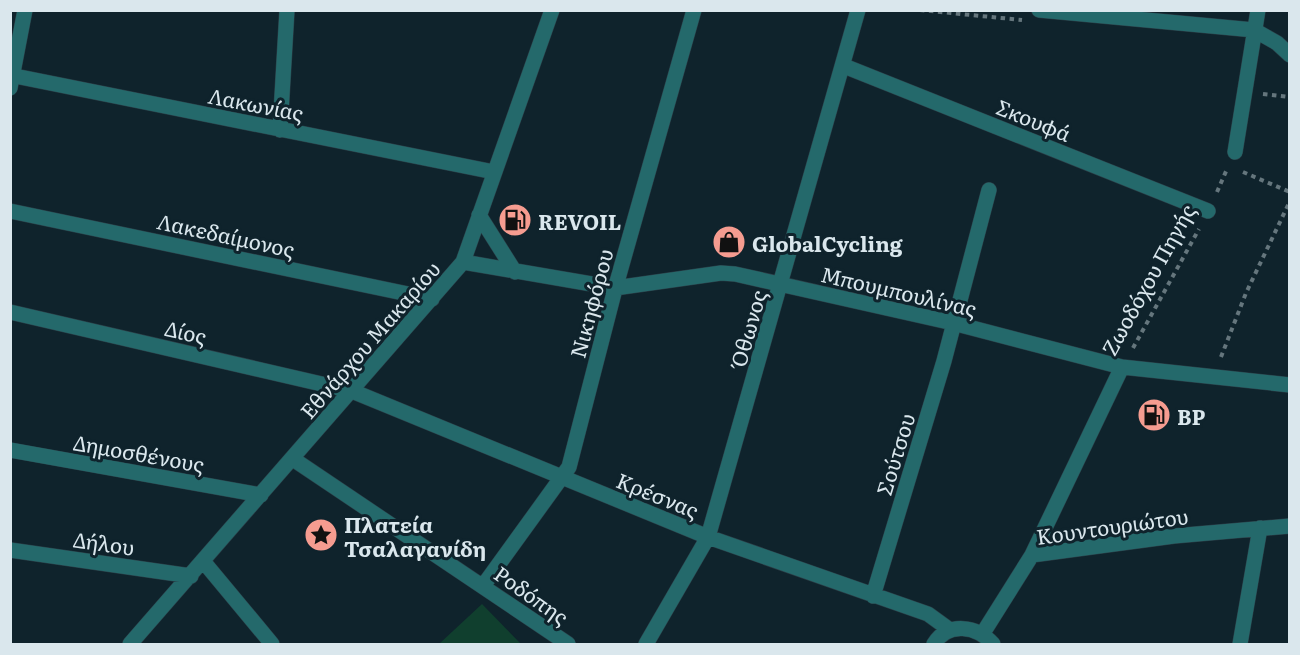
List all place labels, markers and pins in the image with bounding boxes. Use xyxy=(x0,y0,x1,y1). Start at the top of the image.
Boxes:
fuel station icon: REVOIL xyxy=(497,202,533,238)
place label: REVOIL xyxy=(538,205,621,236)
shop icon: GlobalCycling xyxy=(711,224,747,260)
place label: GlobalCycling xyxy=(752,227,903,258)
fuel station icon: BP xyxy=(1136,397,1172,433)
place label: BP xyxy=(1177,400,1206,431)
place label: Πλατεία Τσαλαγανίδη xyxy=(344,508,486,563)
place icon: Πλατεία Τσαλαγανίδη xyxy=(303,517,339,553)

